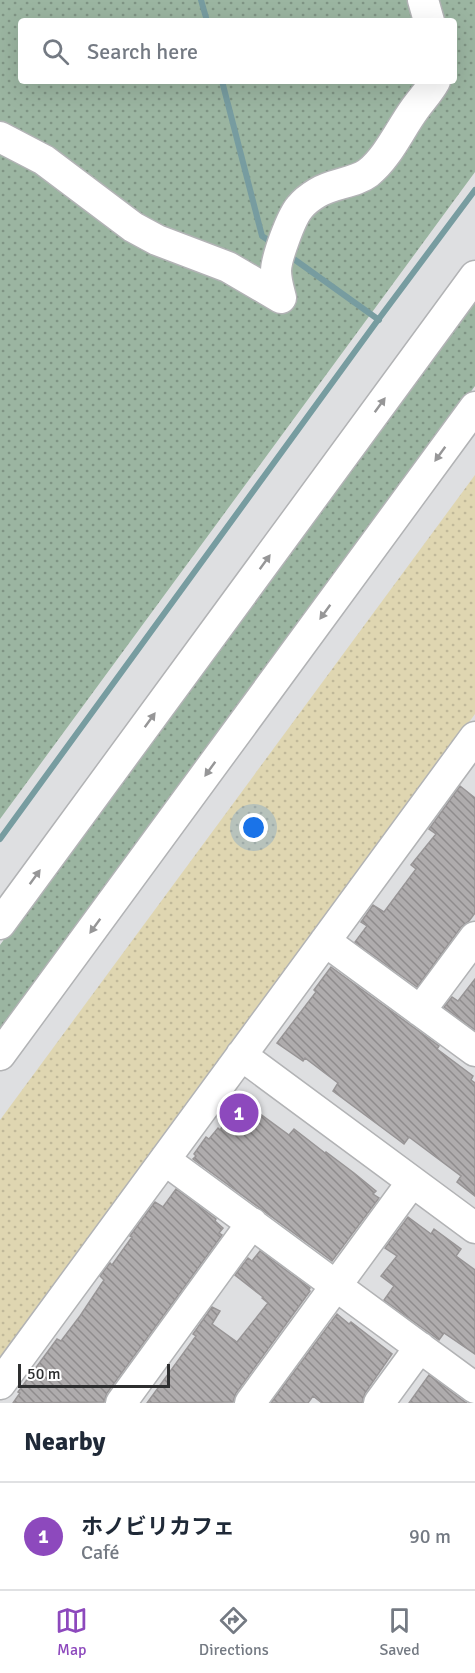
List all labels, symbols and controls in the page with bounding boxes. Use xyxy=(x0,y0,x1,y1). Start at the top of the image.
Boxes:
search box xyxy=(18,18,457,84)
icon: search xyxy=(39,35,72,68)
text: Search here xyxy=(87,38,198,65)
one-way arrow xyxy=(374,398,386,413)
one-way arrow xyxy=(435,447,447,462)
one-way arrow xyxy=(259,555,271,571)
one-way arrow xyxy=(319,603,331,619)
one-way arrow xyxy=(144,712,156,728)
one-way arrow xyxy=(204,760,216,776)
your location xyxy=(239,813,268,842)
one-way arrow xyxy=(28,869,41,885)
one-way arrow xyxy=(89,919,101,934)
pin: 1 xyxy=(220,1090,258,1136)
scale bar xyxy=(18,1361,170,1388)
text: 50 m xyxy=(27,1364,61,1384)
text: Nearby xyxy=(24,1426,105,1458)
text: ホノビリカフェ xyxy=(81,1513,235,1540)
text: 1 xyxy=(38,1524,49,1549)
text: 90 m xyxy=(409,1524,451,1549)
text: Café xyxy=(81,1540,120,1565)
tab: Map xyxy=(55,1604,88,1660)
tab: Directions xyxy=(199,1604,269,1660)
tab: Saved xyxy=(379,1604,420,1660)

